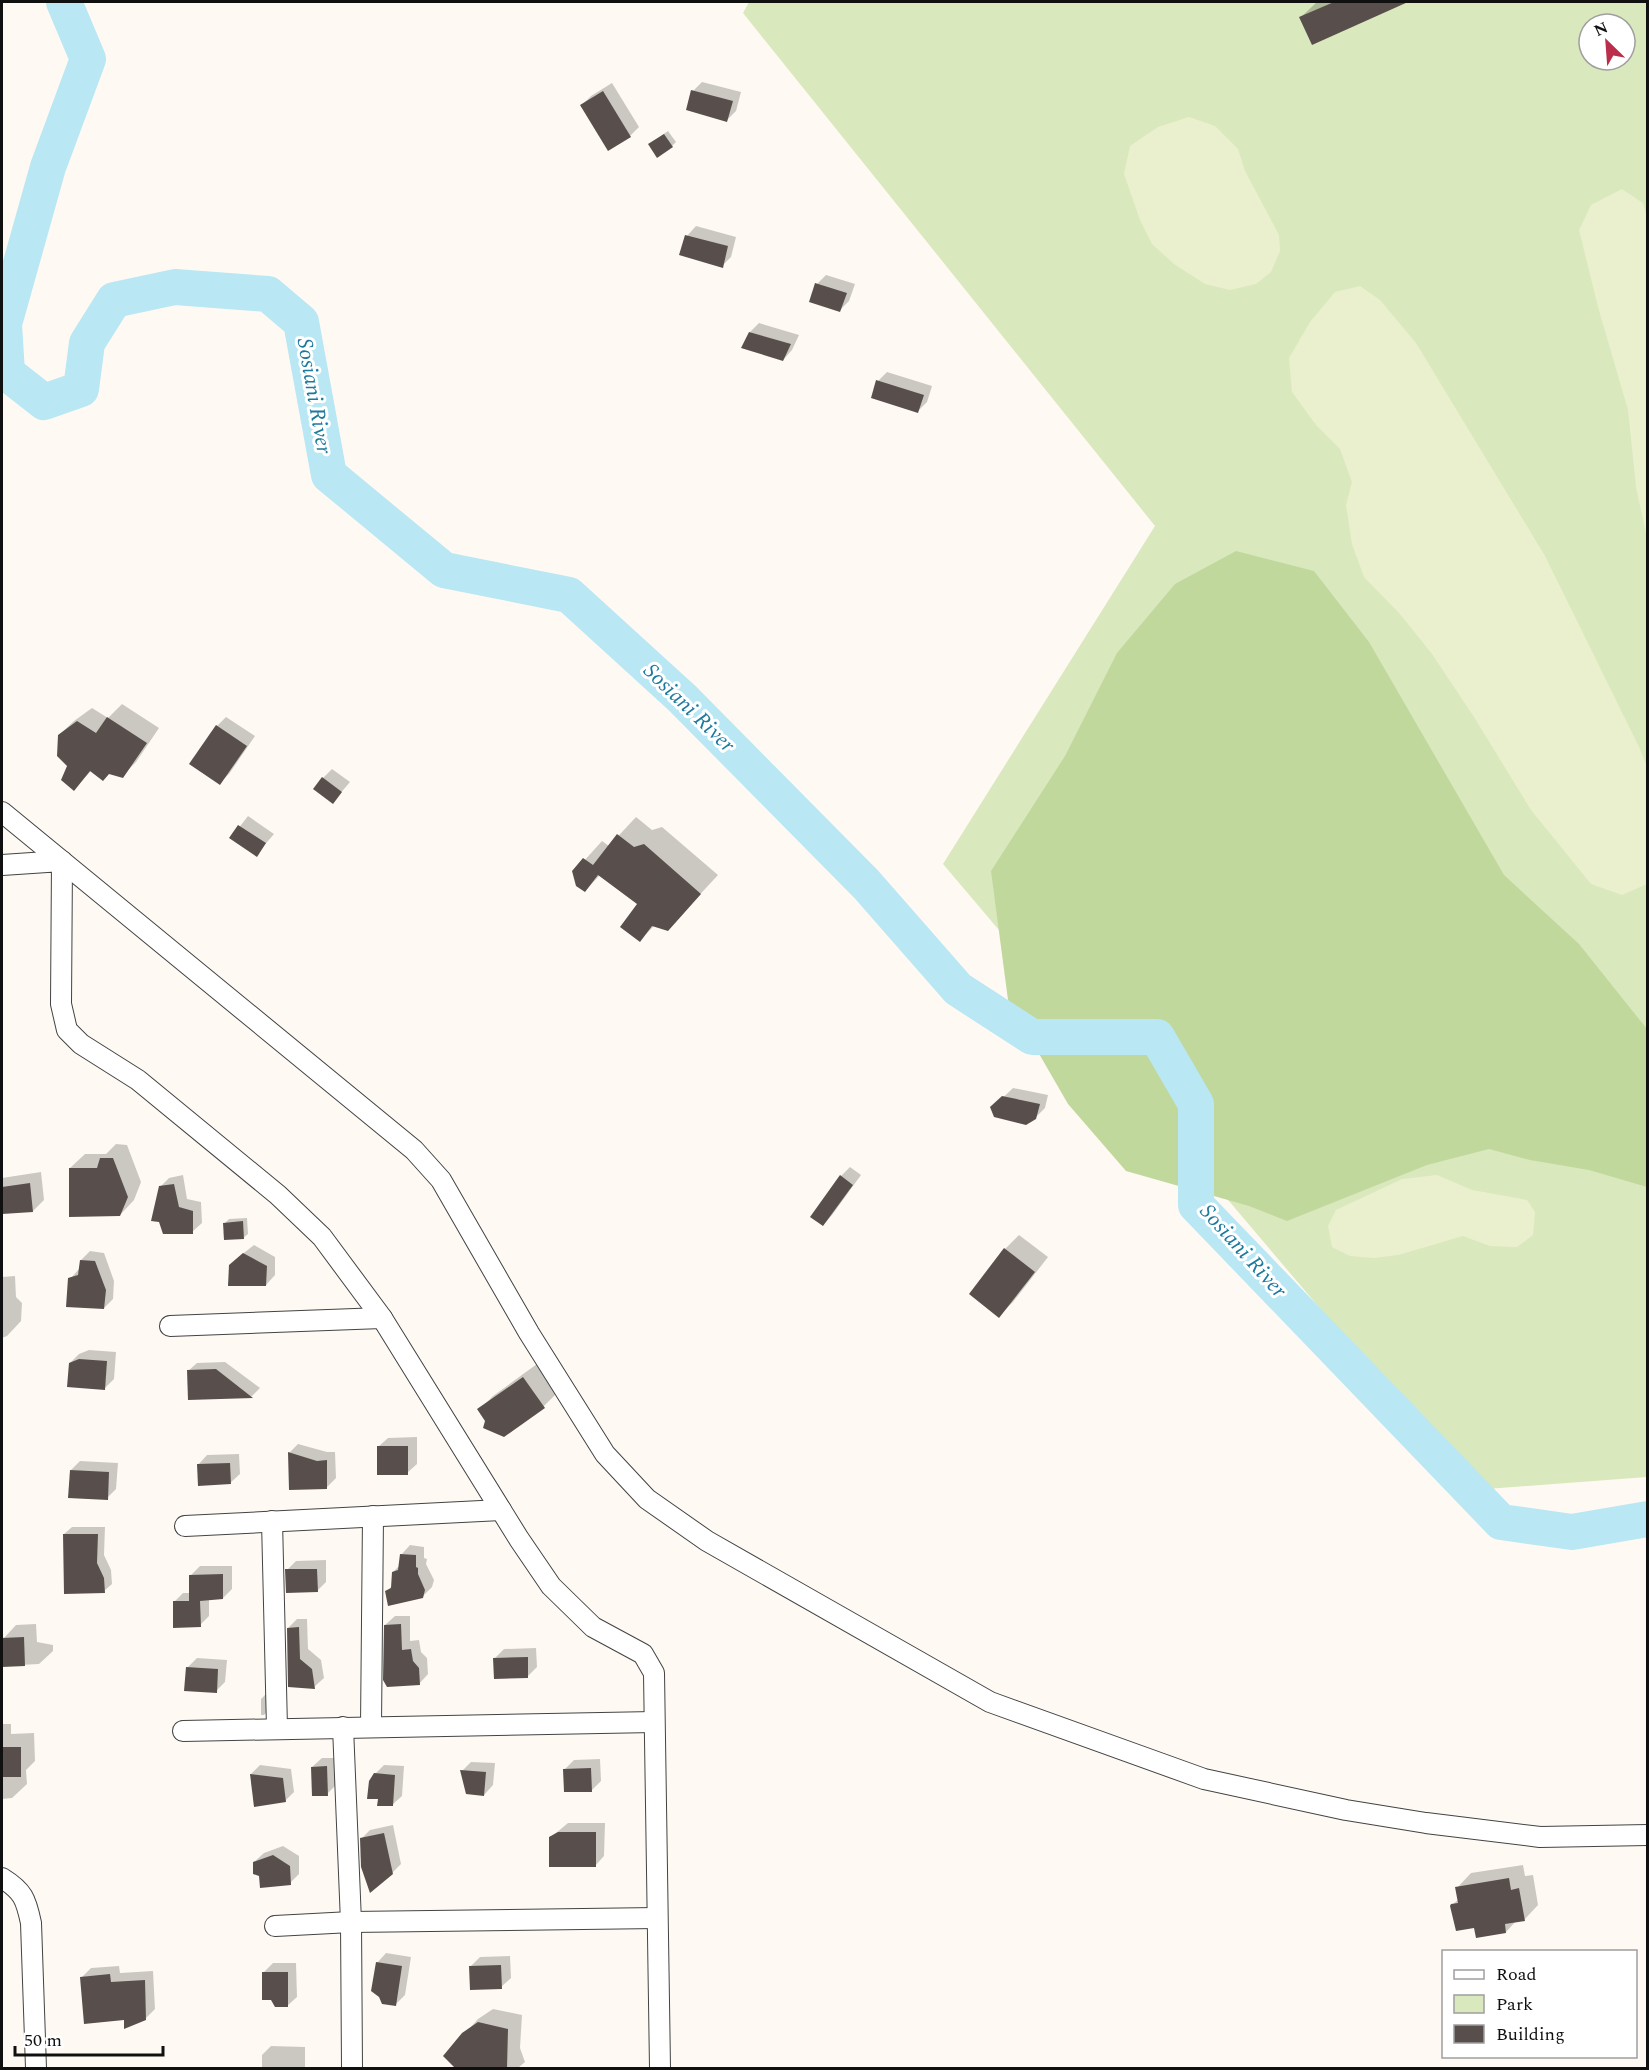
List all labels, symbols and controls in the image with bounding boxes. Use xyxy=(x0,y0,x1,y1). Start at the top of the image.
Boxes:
north arrow xyxy=(1577,12,1637,72)
text: N xyxy=(1590,16,1612,43)
water label: Sosiani River xyxy=(288,336,340,457)
water label: Sosiani River xyxy=(635,655,743,761)
water label: Sosiani River xyxy=(1192,1196,1295,1306)
legend xyxy=(1442,1950,1637,2058)
text: Road xyxy=(1496,1961,1537,1988)
text: Park xyxy=(1496,1991,1533,2018)
scale bar xyxy=(15,2019,164,2057)
text: Building xyxy=(1496,2021,1565,2048)
text: 50 m xyxy=(24,2027,62,2054)

